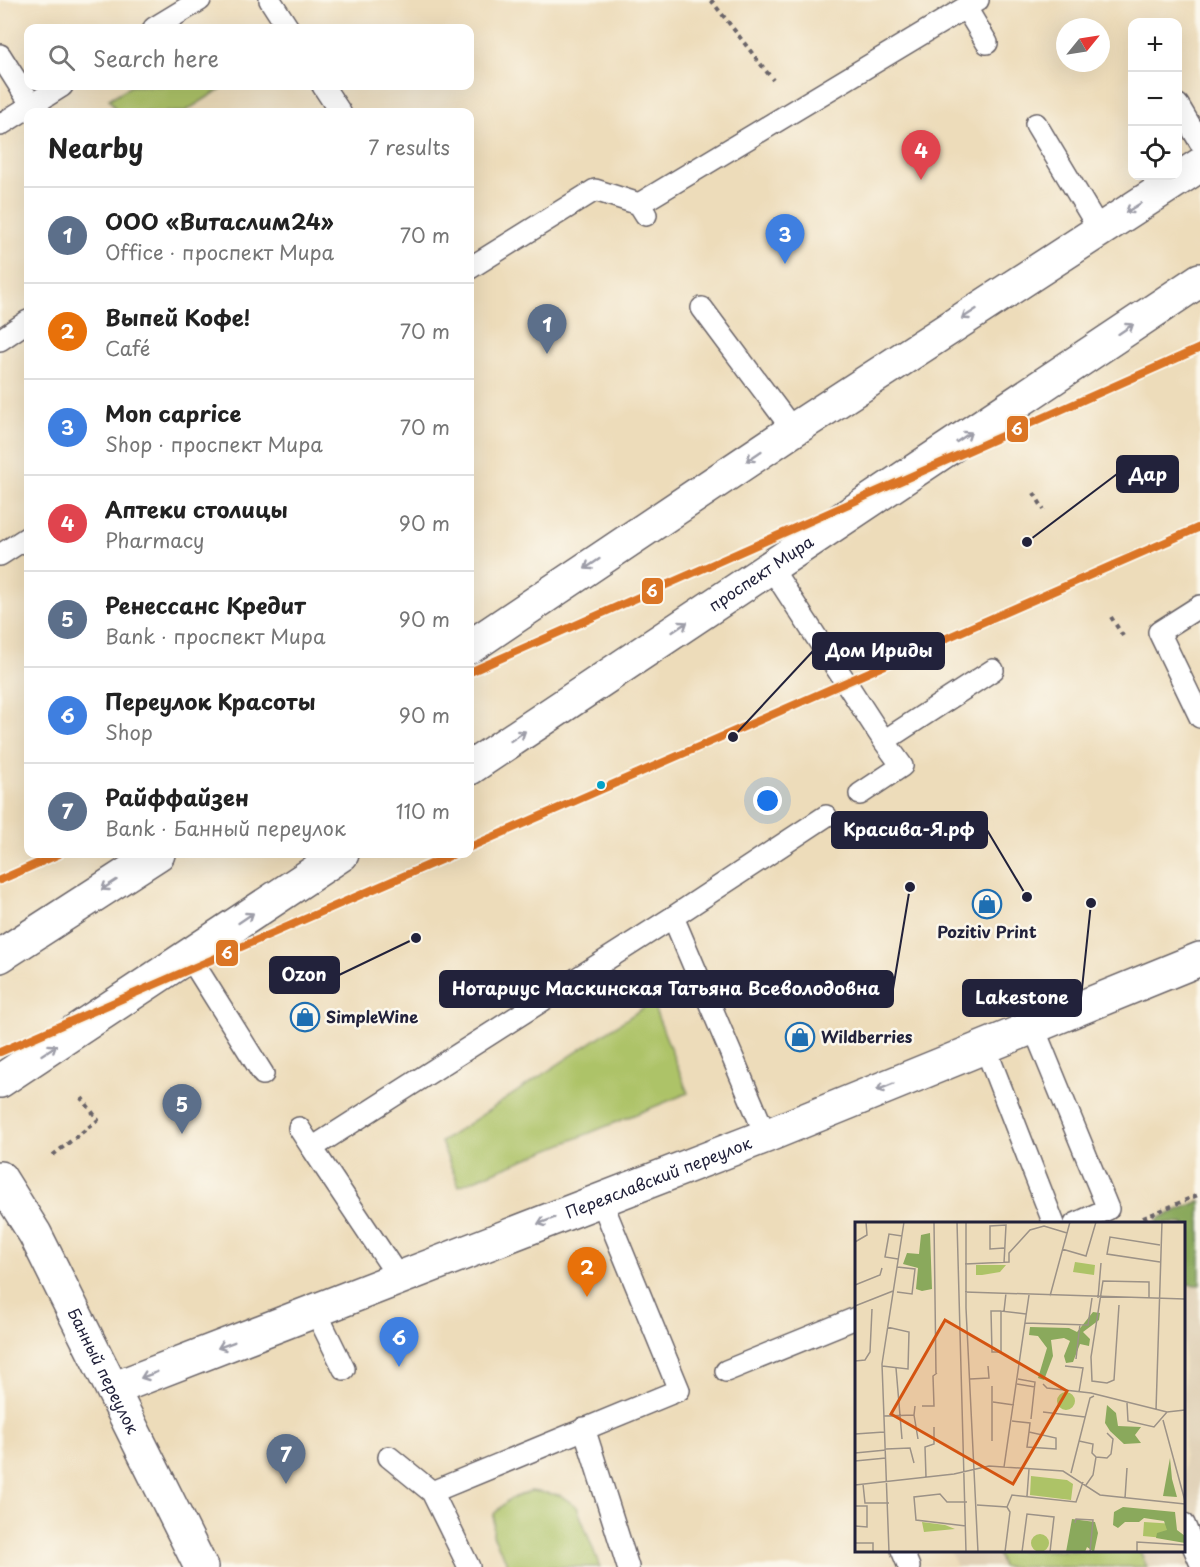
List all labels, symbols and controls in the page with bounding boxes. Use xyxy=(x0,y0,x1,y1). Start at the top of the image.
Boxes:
north arrow xyxy=(1056,18,1110,72)
map controls xyxy=(1128,18,1182,180)
button: + xyxy=(1128,18,1182,72)
search box xyxy=(24,24,474,90)
icon: search xyxy=(45,41,78,74)
text: Search here xyxy=(93,41,219,74)
button: − xyxy=(1128,72,1182,126)
button: locate xyxy=(1128,126,1182,180)
text: Nearby xyxy=(48,128,143,167)
pin: 4 xyxy=(902,130,940,180)
text: 7 results xyxy=(368,132,450,162)
one-way arrow xyxy=(1125,202,1142,214)
text: ООО «Витаслим24» xyxy=(105,204,334,237)
pin: 3 xyxy=(766,214,804,264)
text: 1 xyxy=(63,220,72,250)
text: 70 m xyxy=(400,220,450,250)
text: Office · проспект Мира xyxy=(105,237,334,267)
text: Выпей Кофе! xyxy=(105,300,250,333)
pin: 1 xyxy=(528,304,566,354)
one-way arrow xyxy=(962,308,978,320)
text: 2 xyxy=(60,316,75,346)
text: 70 m xyxy=(400,316,450,346)
one-way arrow xyxy=(1118,322,1135,335)
text: Café xyxy=(105,333,150,363)
text: Mon caprice xyxy=(105,396,241,429)
text: 3 xyxy=(61,412,74,442)
text: 70 m xyxy=(400,412,450,442)
line badge: 6 xyxy=(1006,415,1029,443)
text: 6 xyxy=(1011,416,1023,440)
text: Shop · проспект Мира xyxy=(105,429,323,459)
one-way arrow xyxy=(955,431,972,443)
one-way arrow xyxy=(746,450,763,462)
callout: Дар xyxy=(1117,456,1178,492)
text: Дар xyxy=(1128,460,1167,487)
text: Аптеки столицы xyxy=(105,492,288,525)
text: 4 xyxy=(61,508,74,538)
text: 90 m xyxy=(399,508,450,538)
text: Pharmacy xyxy=(105,525,205,555)
street label: проспект Мира xyxy=(703,529,818,616)
one-way arrow xyxy=(584,559,601,571)
line badge: 6 xyxy=(641,577,664,605)
text: 6 xyxy=(646,578,658,602)
text: Ренессанс Кредит xyxy=(105,588,306,621)
text: 5 xyxy=(61,604,74,634)
text: 90 m xyxy=(399,604,450,634)
text: Bank · проспект Мира xyxy=(105,621,325,651)
one-way arrow xyxy=(671,621,688,633)
callout: Дом Ириды xyxy=(813,633,944,669)
text: Дом Ириды xyxy=(825,636,933,663)
text: Переулок Красоты xyxy=(105,684,316,717)
text: 6 xyxy=(60,700,75,730)
text: 90 m xyxy=(399,700,450,730)
text: Shop xyxy=(105,717,153,747)
one-way arrow xyxy=(509,730,526,742)
unlabelled marker xyxy=(595,779,607,791)
text: Райффайзен xyxy=(105,780,249,813)
your location xyxy=(753,786,782,815)
text: 7 xyxy=(62,796,73,826)
text: 110 m xyxy=(396,796,450,826)
callout: Красива-Я.рф xyxy=(832,812,987,848)
text: Bank · Банный переулок xyxy=(105,813,346,843)
text: Красива-Я.рф xyxy=(843,815,975,842)
one-way arrow xyxy=(101,880,118,892)
shop icon: Pozitiv Print xyxy=(971,888,1003,920)
one-way arrow xyxy=(237,912,254,924)
place label: Pozitiv Print xyxy=(937,919,1037,943)
line badge: 6 xyxy=(215,939,239,967)
text: 6 xyxy=(221,940,233,964)
callout: Ozon xyxy=(270,957,339,993)
text: Ozon xyxy=(281,960,327,987)
callout: Нотариус Маскинская Татьяна Всеволодовна xyxy=(440,971,893,1007)
text: Нотариус Маскинская Татьяна Всеволодовна xyxy=(452,974,880,1001)
callout: Lakestone xyxy=(963,980,1081,1016)
text: Lakestone xyxy=(975,983,1069,1010)
shop icon: SimpleWine xyxy=(289,1001,321,1033)
place label: SimpleWine xyxy=(326,1004,418,1028)
shop icon: Wildberries xyxy=(784,1021,816,1053)
place label: Wildberries xyxy=(821,1024,913,1048)
one-way arrow xyxy=(41,1044,57,1056)
one-way arrow xyxy=(876,1082,894,1093)
pin: 5 xyxy=(162,1084,201,1134)
street label: Переяславский переулок xyxy=(562,1130,755,1224)
one-way arrow xyxy=(538,1216,556,1227)
inset map xyxy=(855,1222,1185,1552)
pin: 2 xyxy=(568,1248,606,1297)
street label: Банный переулок xyxy=(63,1303,146,1438)
pin: 6 xyxy=(380,1318,418,1367)
one-way arrow xyxy=(217,1340,236,1351)
one-way arrow xyxy=(140,1370,158,1381)
pin: 7 xyxy=(266,1434,306,1484)

